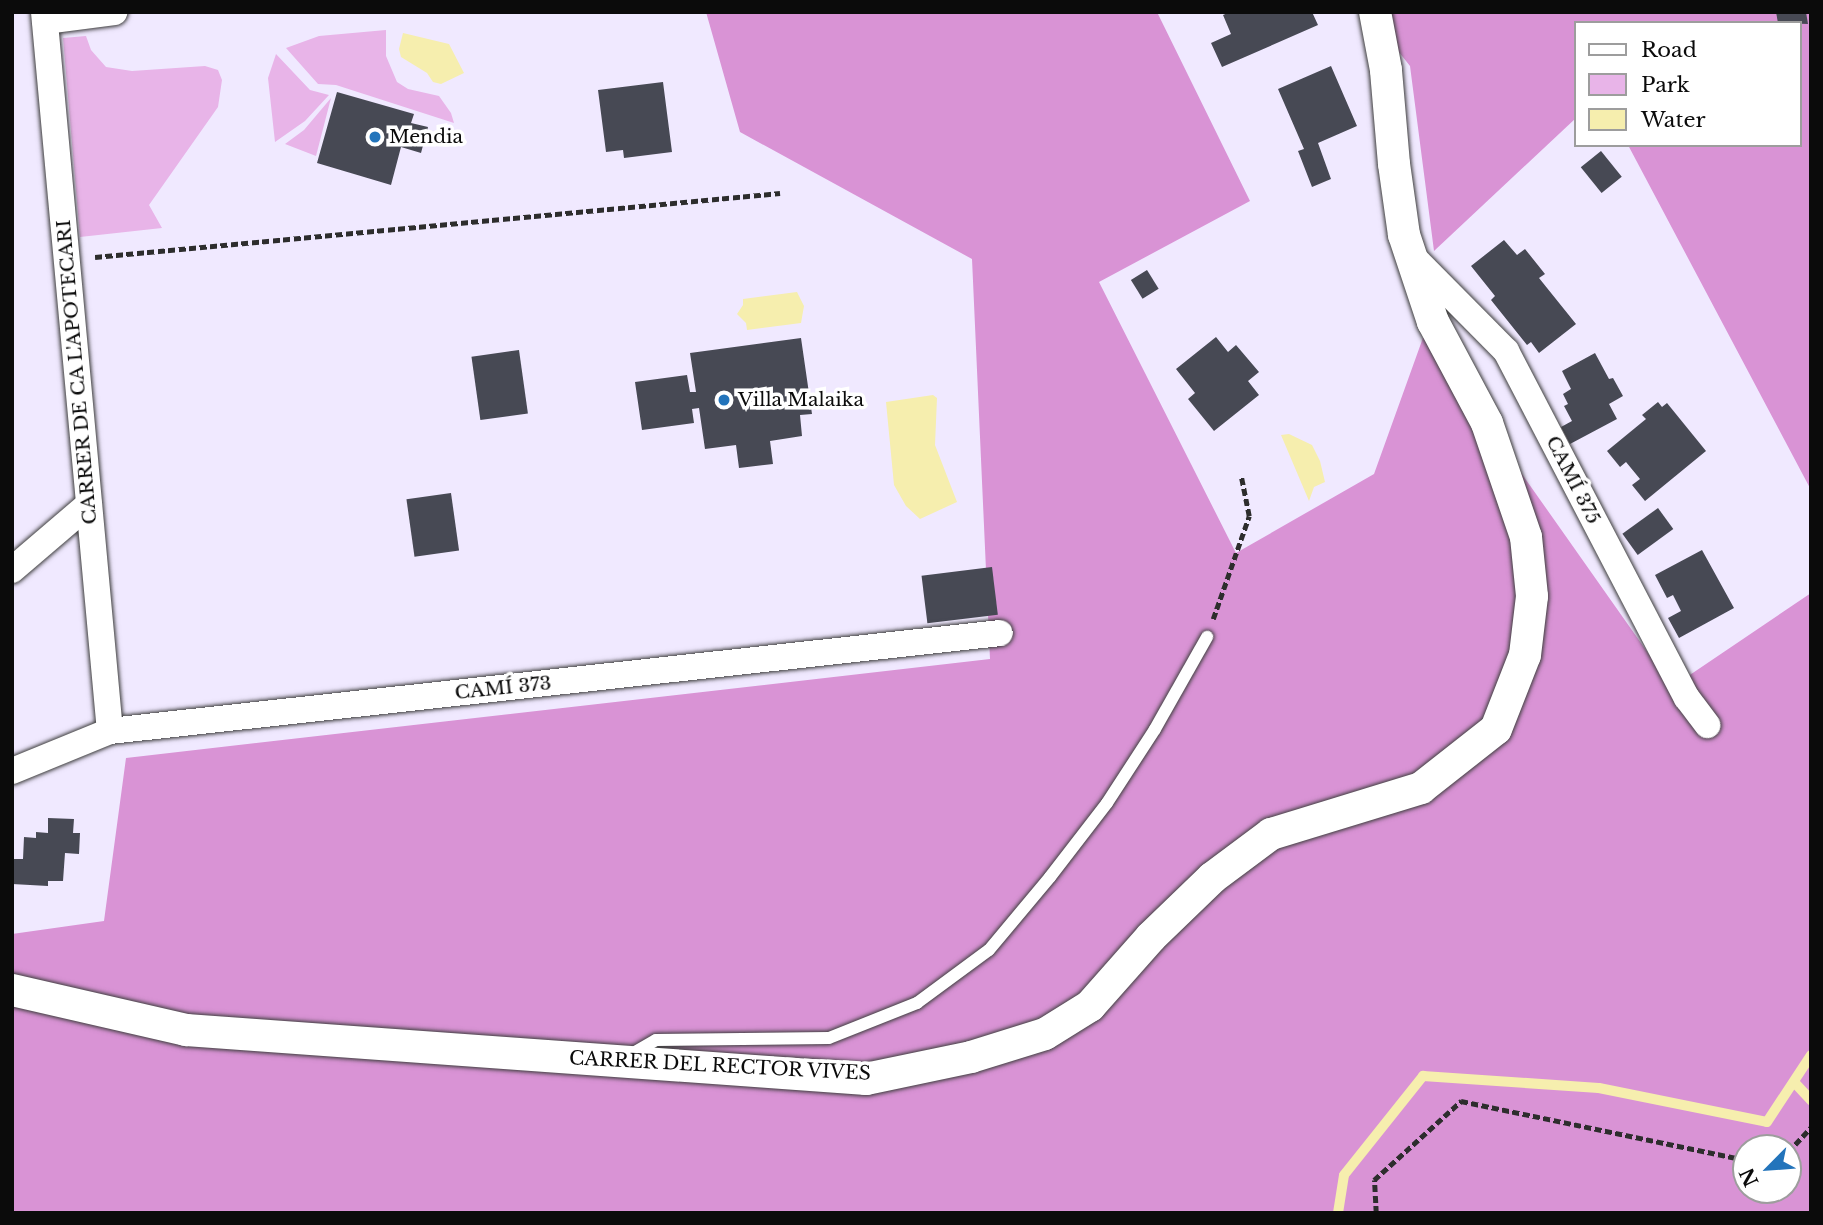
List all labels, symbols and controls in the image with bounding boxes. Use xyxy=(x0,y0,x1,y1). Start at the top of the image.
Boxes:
legend xyxy=(1574,21,1802,147)
text: Road xyxy=(1641,37,1697,63)
text: Park xyxy=(1641,72,1690,98)
text: Water xyxy=(1641,107,1705,133)
place label: Mendia xyxy=(389,126,463,148)
marker: Mendia xyxy=(367,129,383,145)
street label: CARRER DE CA L'APOTECARI xyxy=(52,218,102,526)
place label: Villa Malaika xyxy=(738,389,864,411)
marker: Villa Malaika xyxy=(716,392,732,408)
street label: CAMÍ 375 xyxy=(1541,432,1605,528)
street label: CAMÍ 373 xyxy=(454,672,552,704)
street label: CARRER DEL RECTOR VIVES xyxy=(567,1047,873,1085)
north arrow xyxy=(1732,1134,1802,1204)
text: N xyxy=(1735,1164,1764,1190)

